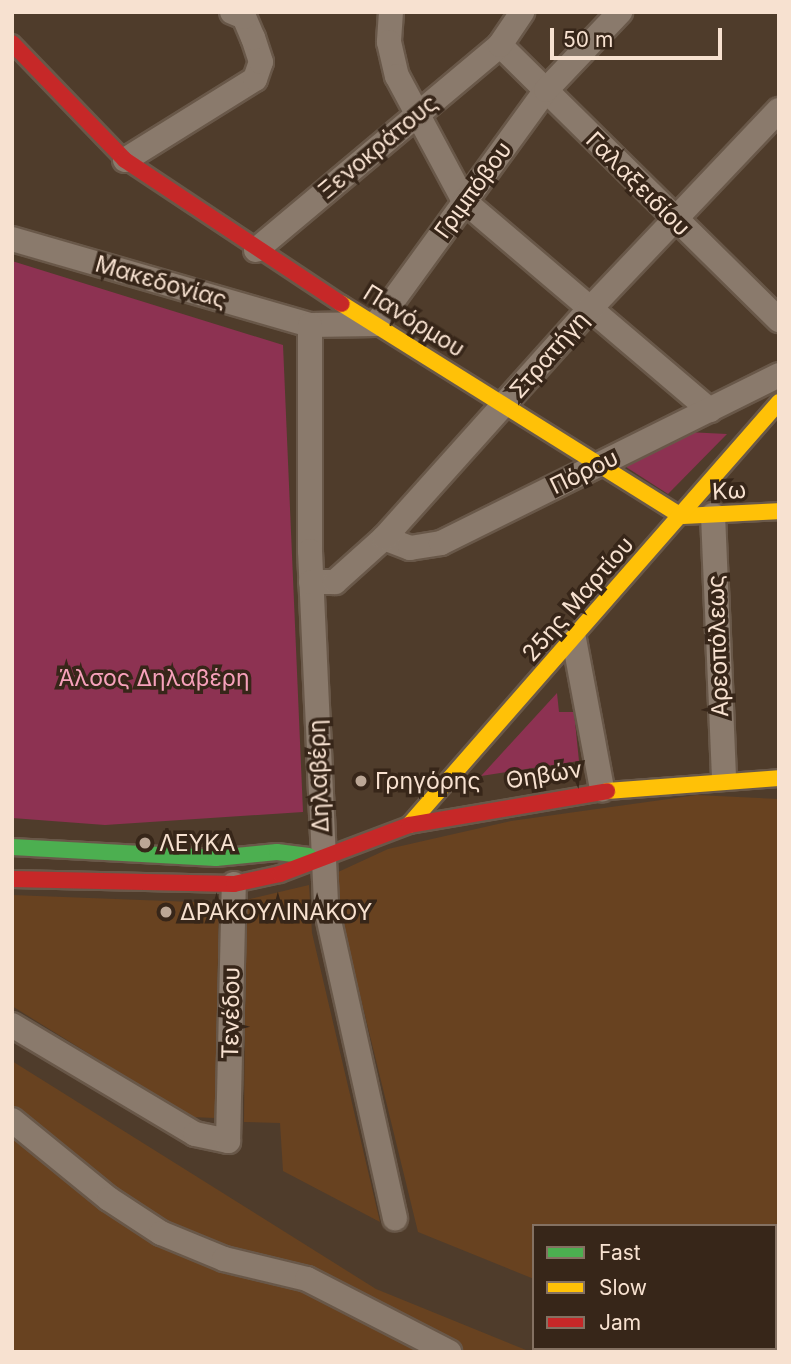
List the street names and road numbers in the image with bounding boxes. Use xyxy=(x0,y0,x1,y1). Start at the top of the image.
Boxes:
street label: Ξενοκράτους xyxy=(313,89,443,205)
street label: Γαλαξειδίου xyxy=(580,126,696,242)
street label: Γριμπόβου xyxy=(429,136,517,244)
street label: Μακεδονίας xyxy=(92,250,230,314)
street label: Πανόρμου xyxy=(358,279,470,363)
street label: Στρατήγη xyxy=(504,306,594,404)
street label: Πόρου xyxy=(545,444,623,500)
street label: Κω xyxy=(711,476,747,506)
street label: 25ης Μαρτίου xyxy=(516,531,640,667)
street label: Αρεοπόλεως xyxy=(702,574,734,718)
street label: Δηλαβέρη xyxy=(303,719,335,833)
street label: Θηβών xyxy=(504,755,584,795)
street label: Τενέδου xyxy=(216,967,246,1059)

